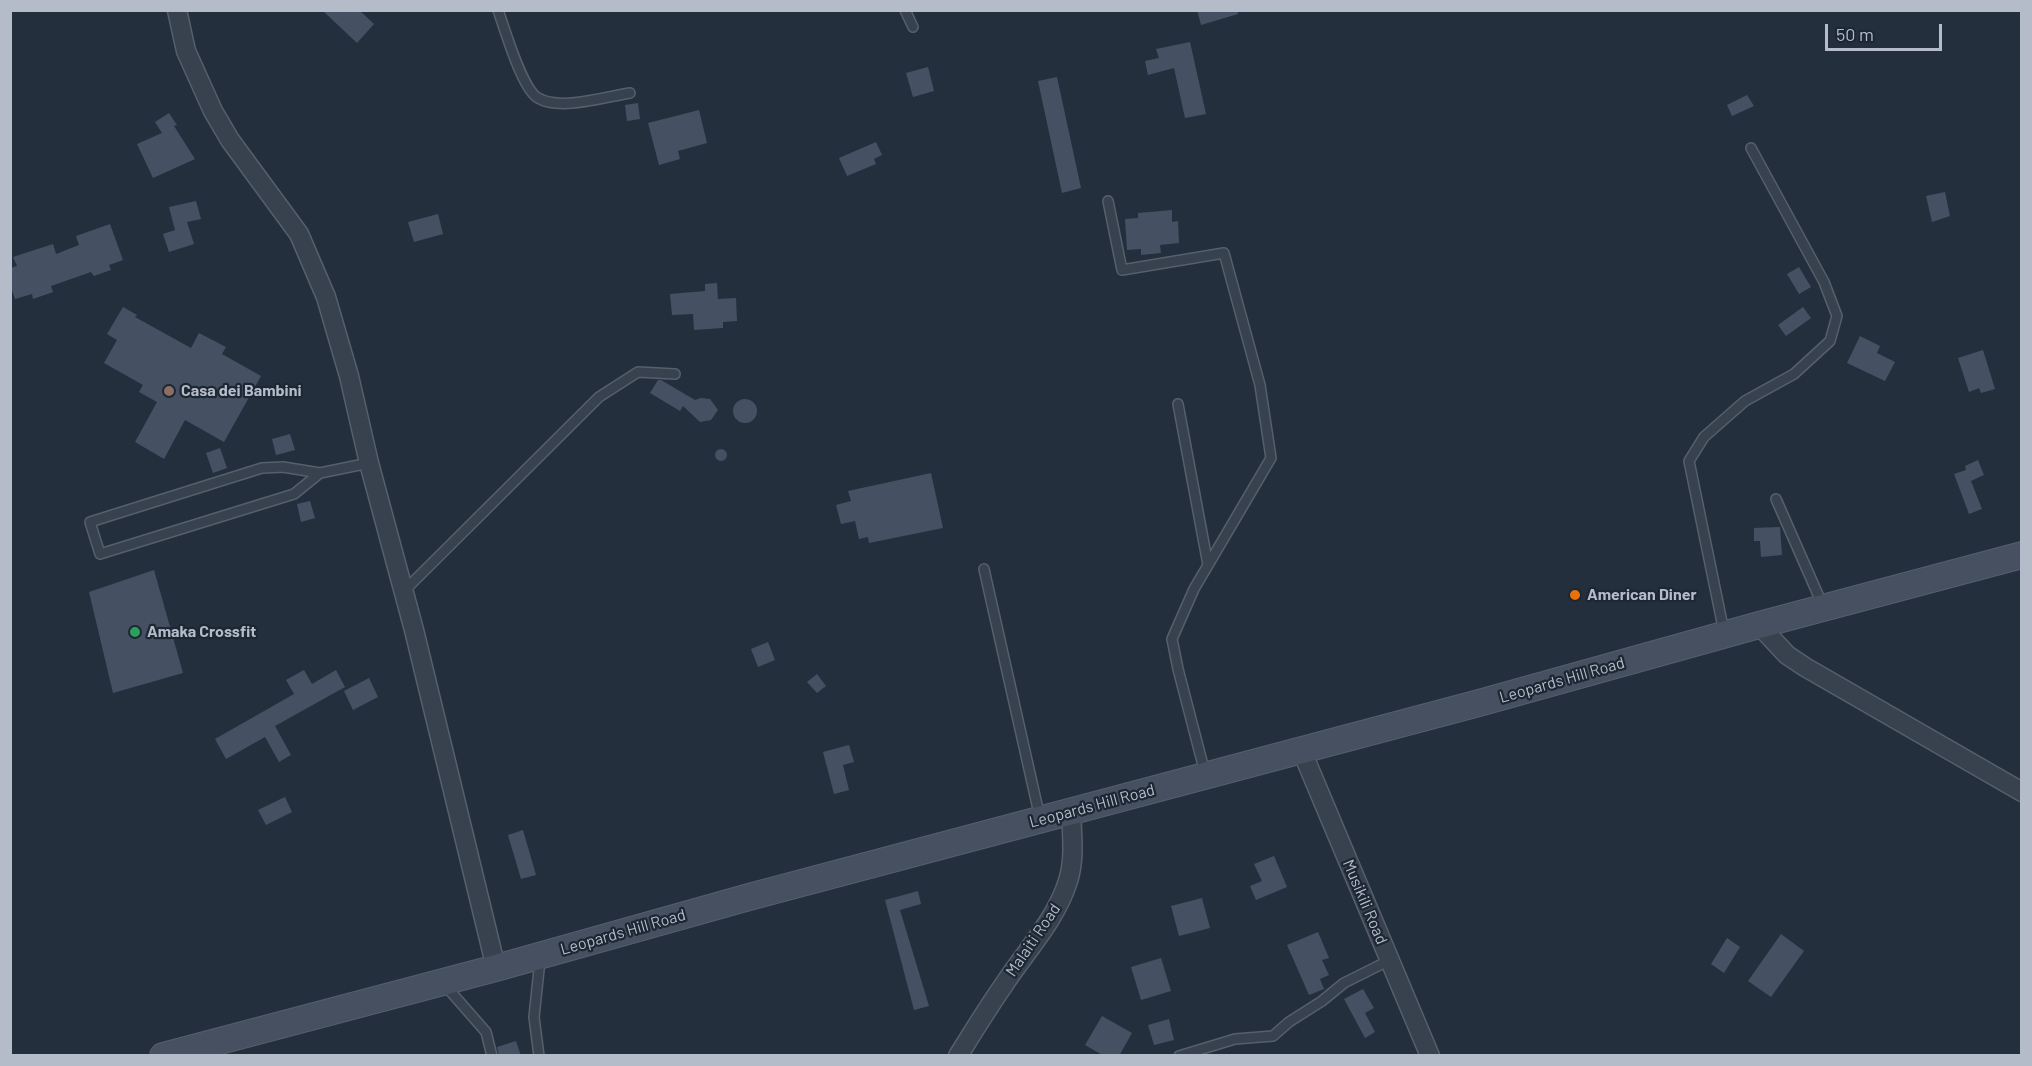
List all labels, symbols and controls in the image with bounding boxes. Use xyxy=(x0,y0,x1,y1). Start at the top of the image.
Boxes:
scale bar xyxy=(1828,12,1945,50)
text: 50 m xyxy=(1836,23,1874,45)
place label: Casa dei Bambini xyxy=(181,381,302,401)
marker: Casa dei Bambini xyxy=(162,384,176,398)
place label: American Diner xyxy=(1587,585,1697,605)
marker: American Diner xyxy=(1568,588,1582,602)
place label: Amaka Crossfit xyxy=(147,622,256,642)
marker: Amaka Crossfit xyxy=(128,625,142,639)
street label: Leopards Hill Road xyxy=(1497,653,1627,707)
street label: Leopards Hill Road xyxy=(1027,780,1157,832)
street label: Musikili Road xyxy=(1339,857,1391,947)
street label: Malaiti Road xyxy=(1002,900,1064,980)
street label: Leopards Hill Road xyxy=(558,905,688,959)

